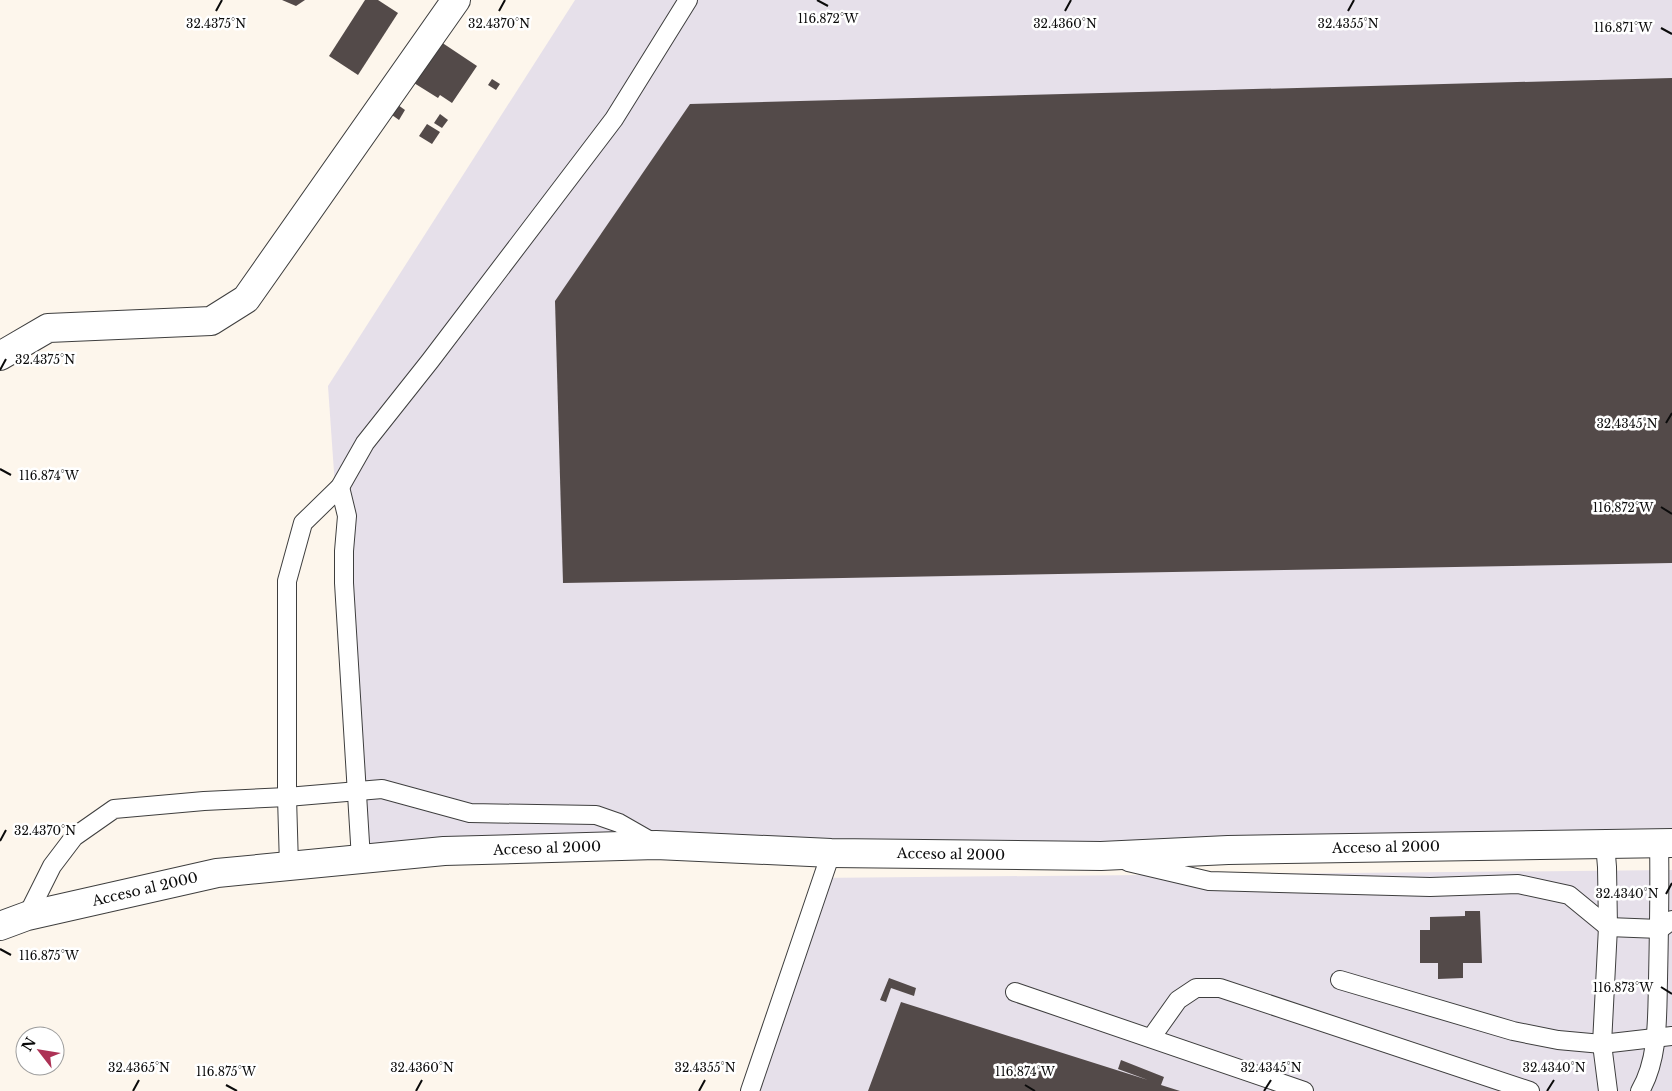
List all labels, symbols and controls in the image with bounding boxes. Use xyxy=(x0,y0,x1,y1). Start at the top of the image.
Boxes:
text: 116.872°W xyxy=(798,11,859,26)
text: 32.4375°N xyxy=(186,16,246,31)
text: 32.4370°N xyxy=(468,16,530,31)
text: 32.4360°N xyxy=(1033,16,1097,31)
text: 32.4355°N xyxy=(1318,16,1379,31)
text: 116.871°W xyxy=(1594,20,1653,35)
text: 32.4375°N xyxy=(15,352,75,367)
text: 32.4345°N xyxy=(1596,416,1658,431)
text: 116.874°W xyxy=(19,468,80,483)
text: 116.872°W xyxy=(1593,500,1654,515)
text: 32.4370°N xyxy=(14,823,76,838)
street label: Acceso al 2000 xyxy=(492,837,601,859)
street label: Acceso al 2000 xyxy=(1331,837,1440,857)
street label: Acceso al 2000 xyxy=(896,844,1005,864)
street label: Acceso al 2000 xyxy=(89,868,200,910)
text: 32.4340°N xyxy=(1596,886,1659,901)
text: 116.875°W xyxy=(19,948,80,963)
text: 116.873°W xyxy=(1593,980,1654,995)
north arrow xyxy=(15,1026,65,1076)
text: N xyxy=(18,1034,40,1055)
text: 32.4365°N xyxy=(108,1060,170,1075)
text: 32.4360°N xyxy=(390,1060,454,1075)
text: 32.4355°N xyxy=(675,1060,736,1075)
text: 32.4345°N xyxy=(1240,1060,1302,1075)
text: 32.4340°N xyxy=(1523,1060,1586,1075)
text: 116.875°W xyxy=(196,1064,257,1079)
text: 116.874°W xyxy=(995,1064,1056,1079)

